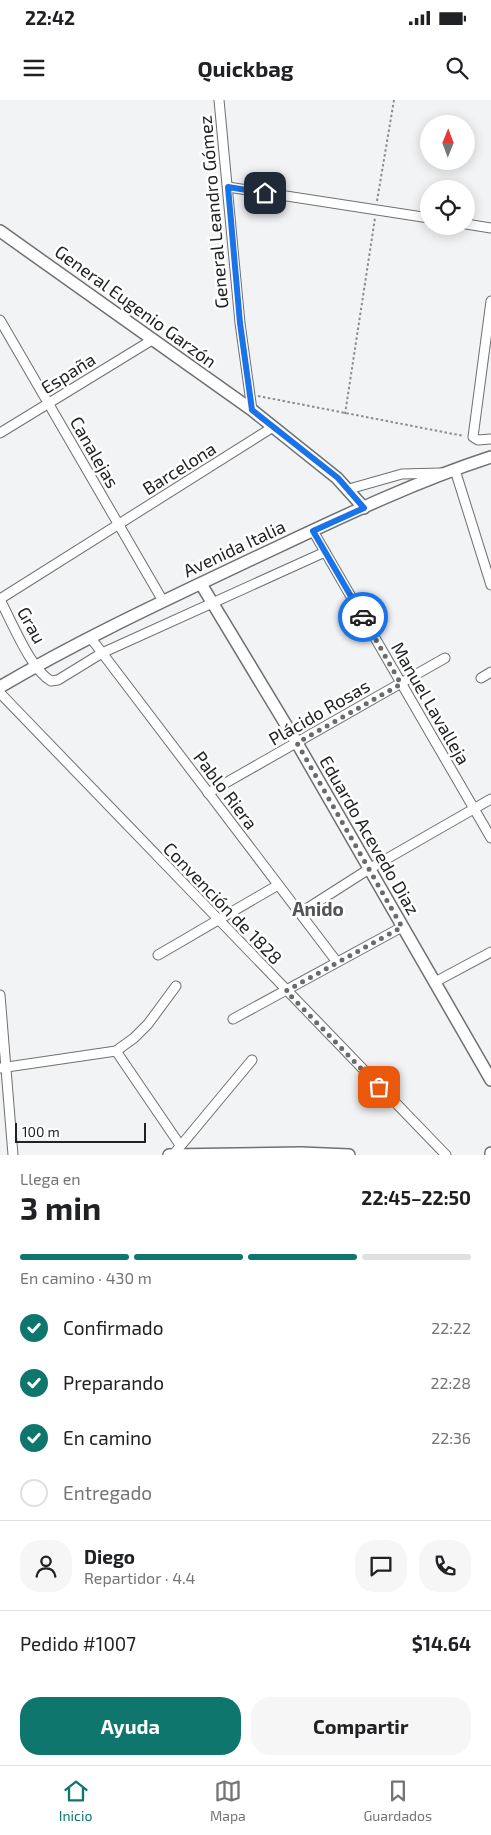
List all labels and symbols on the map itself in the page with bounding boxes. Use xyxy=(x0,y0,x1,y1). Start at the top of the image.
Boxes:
street label: General Leandro Gómez xyxy=(194,114,232,310)
north arrow xyxy=(420,115,475,170)
pin xyxy=(244,172,286,214)
street label: General Eugenio Garzón xyxy=(51,240,221,372)
street label: España xyxy=(37,348,99,398)
street label: Canalejas xyxy=(66,412,124,492)
street label: Barcelona xyxy=(138,437,220,499)
street label: Avenida Italia xyxy=(179,515,289,581)
courier xyxy=(338,592,388,642)
street label: Grau xyxy=(13,603,51,647)
street label: Manuel Lavalleja xyxy=(387,638,475,768)
street label: Plácido Rosas xyxy=(265,674,373,750)
street label: Pablo Riera xyxy=(189,746,263,834)
street label: Eduardo Acevedo Diaz xyxy=(315,751,425,919)
street label: Convención de 1828 xyxy=(159,837,287,969)
district label: Anido xyxy=(292,897,344,920)
pin xyxy=(358,1066,400,1108)
scale bar xyxy=(15,1120,146,1143)

